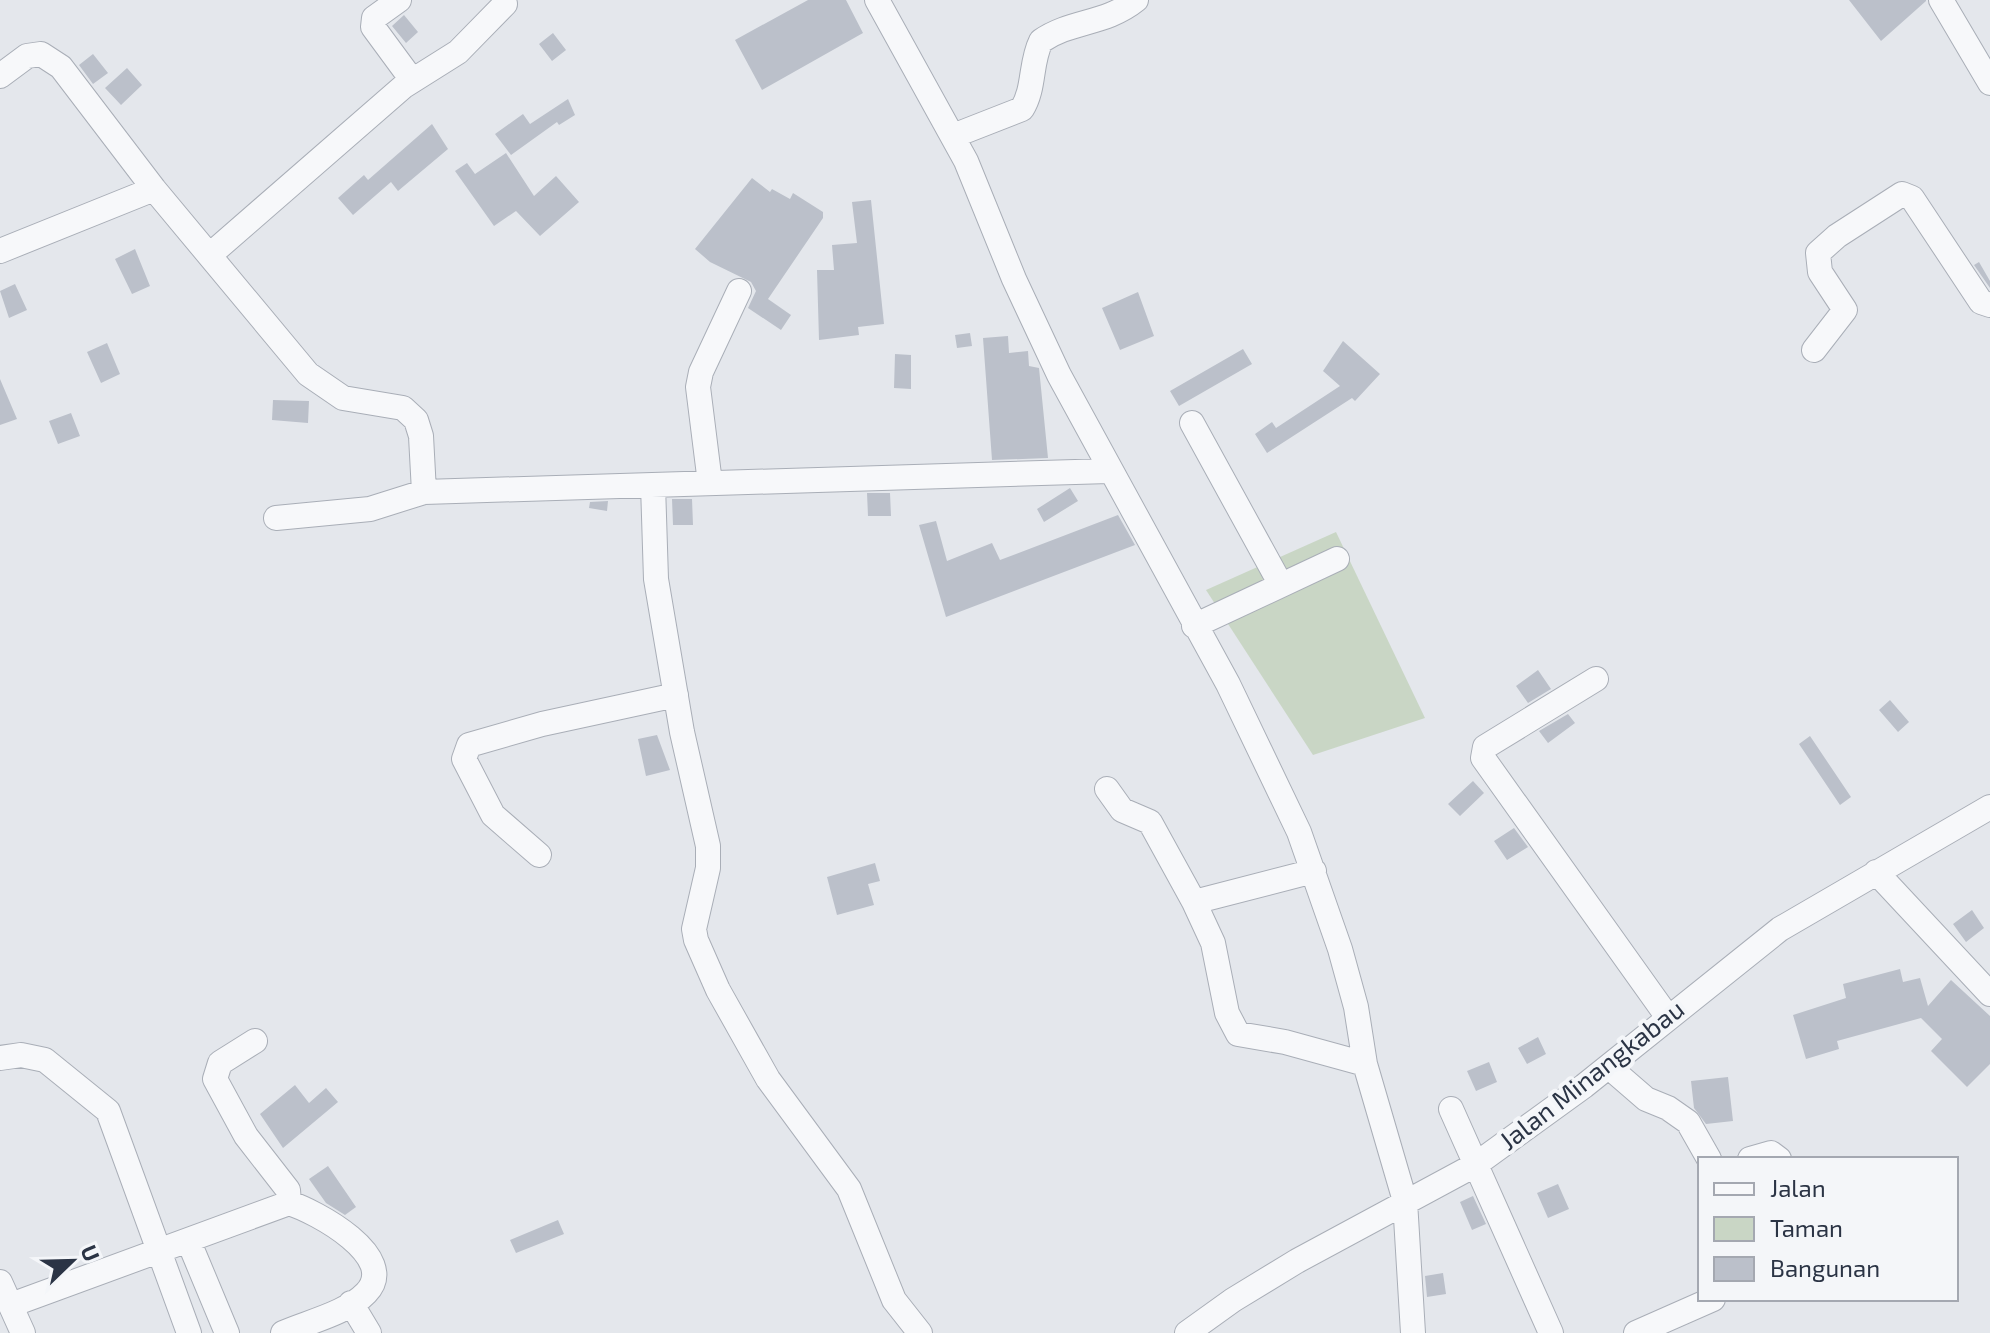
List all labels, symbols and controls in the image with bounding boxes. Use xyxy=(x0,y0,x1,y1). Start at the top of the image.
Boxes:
street label: Jalan Minangkabau xyxy=(1493,992,1690,1156)
legend xyxy=(1698,1157,1958,1301)
text: Jalan xyxy=(1770,1173,1826,1202)
text: Taman xyxy=(1770,1213,1843,1242)
north arrow xyxy=(32,1221,112,1301)
text: U xyxy=(76,1241,106,1265)
text: Bangunan xyxy=(1770,1253,1880,1282)

